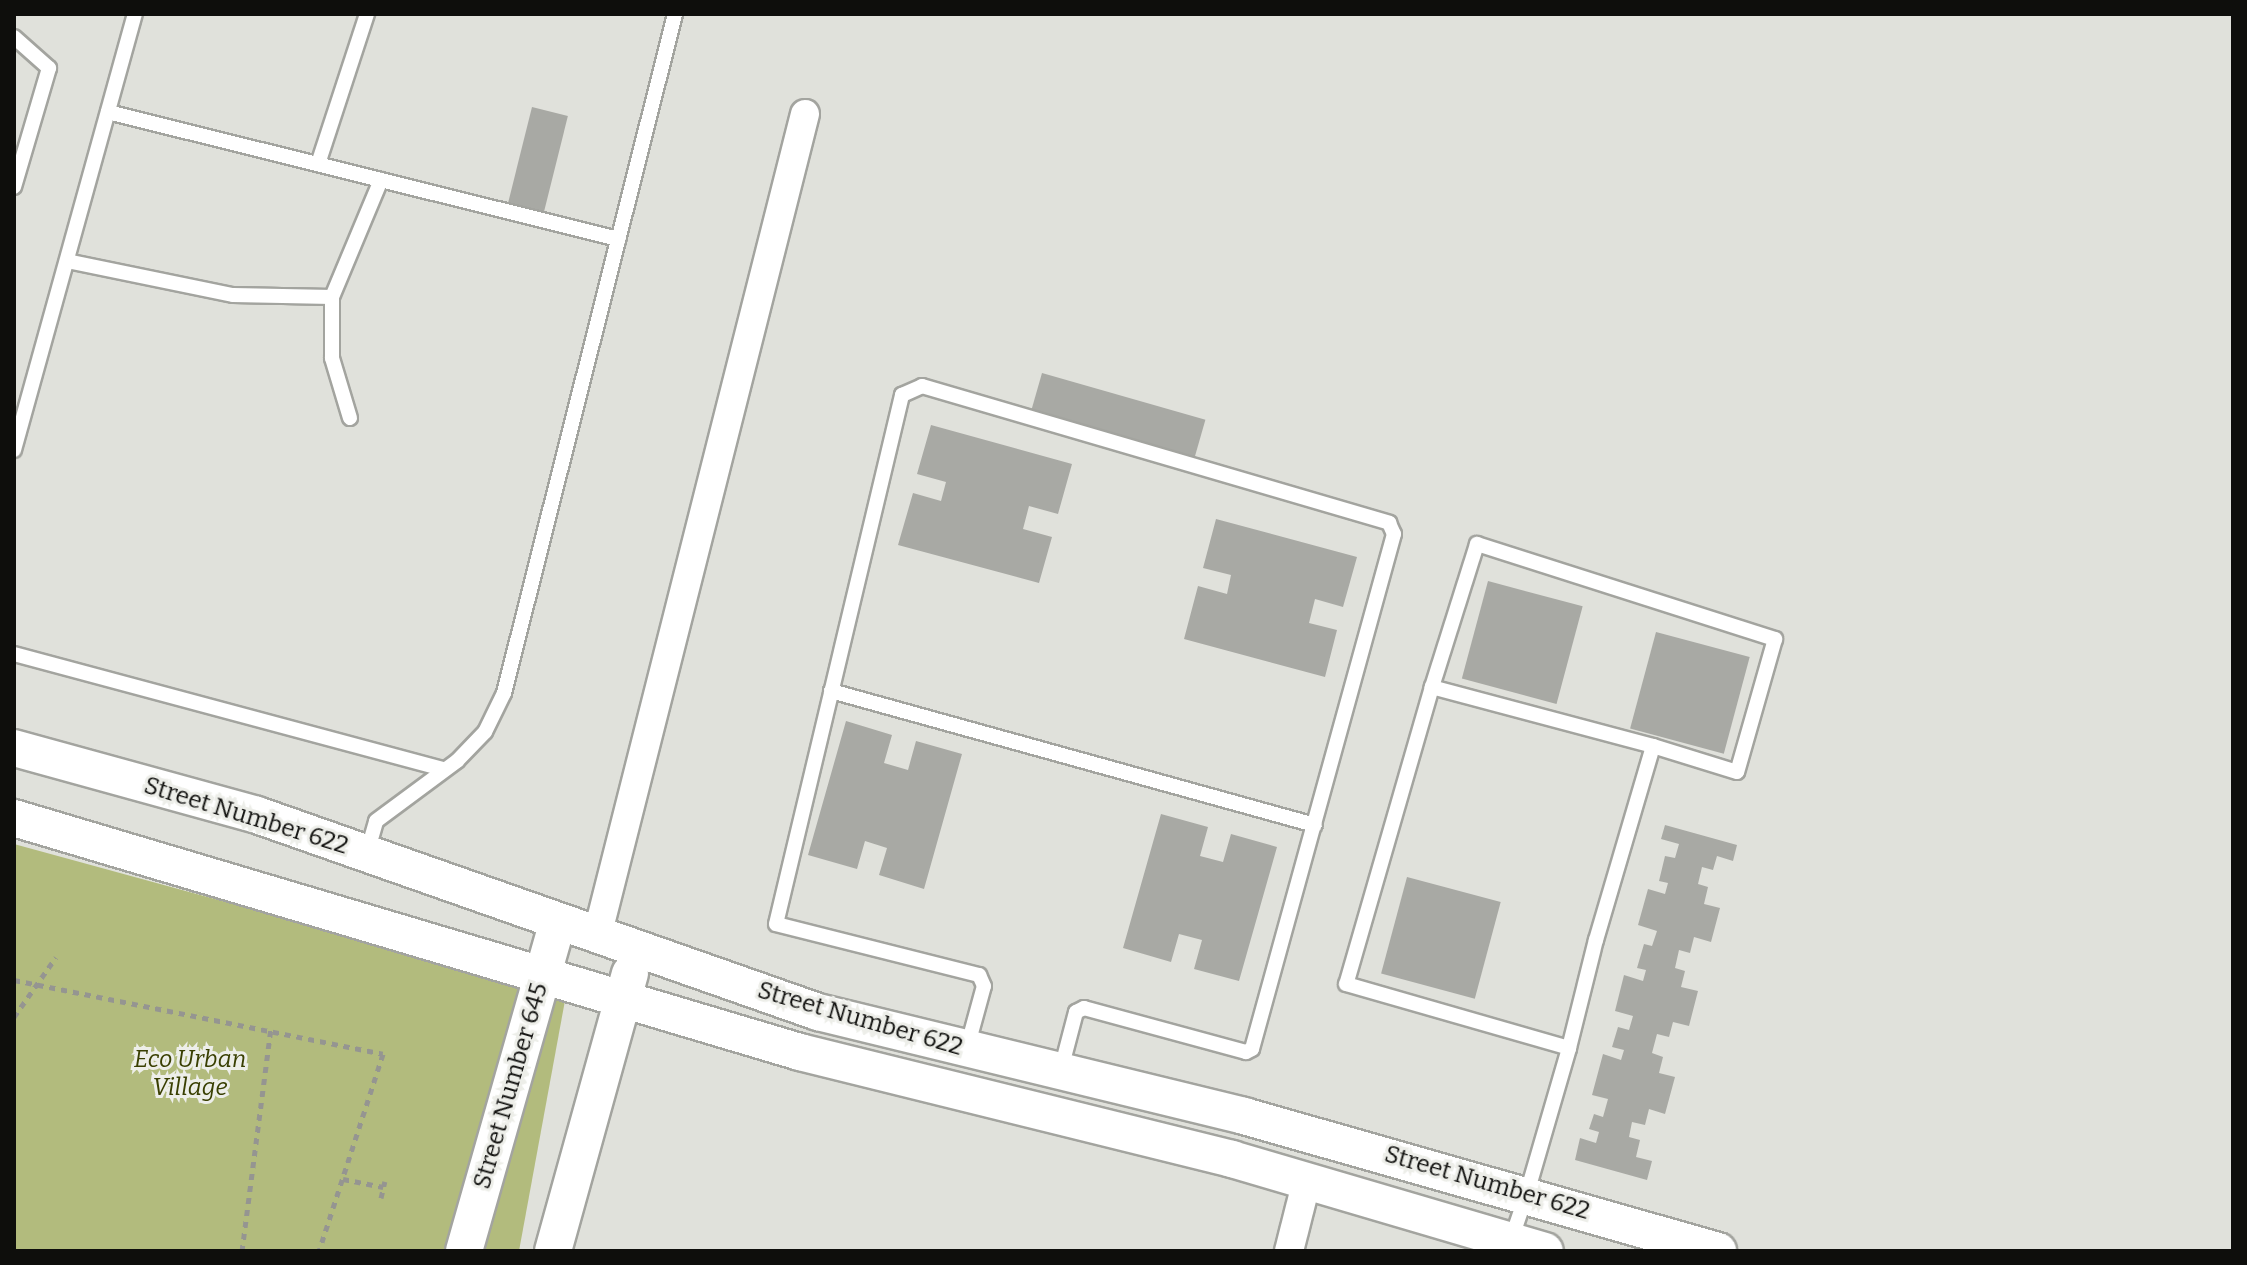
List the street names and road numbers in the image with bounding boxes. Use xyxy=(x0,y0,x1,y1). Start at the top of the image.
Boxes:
street label: Street Number 622 xyxy=(141,771,351,861)
street label: Street Number 622 xyxy=(754,976,966,1062)
street label: Street Number 645 xyxy=(468,980,554,1192)
street label: Street Number 622 xyxy=(1381,1140,1593,1226)

